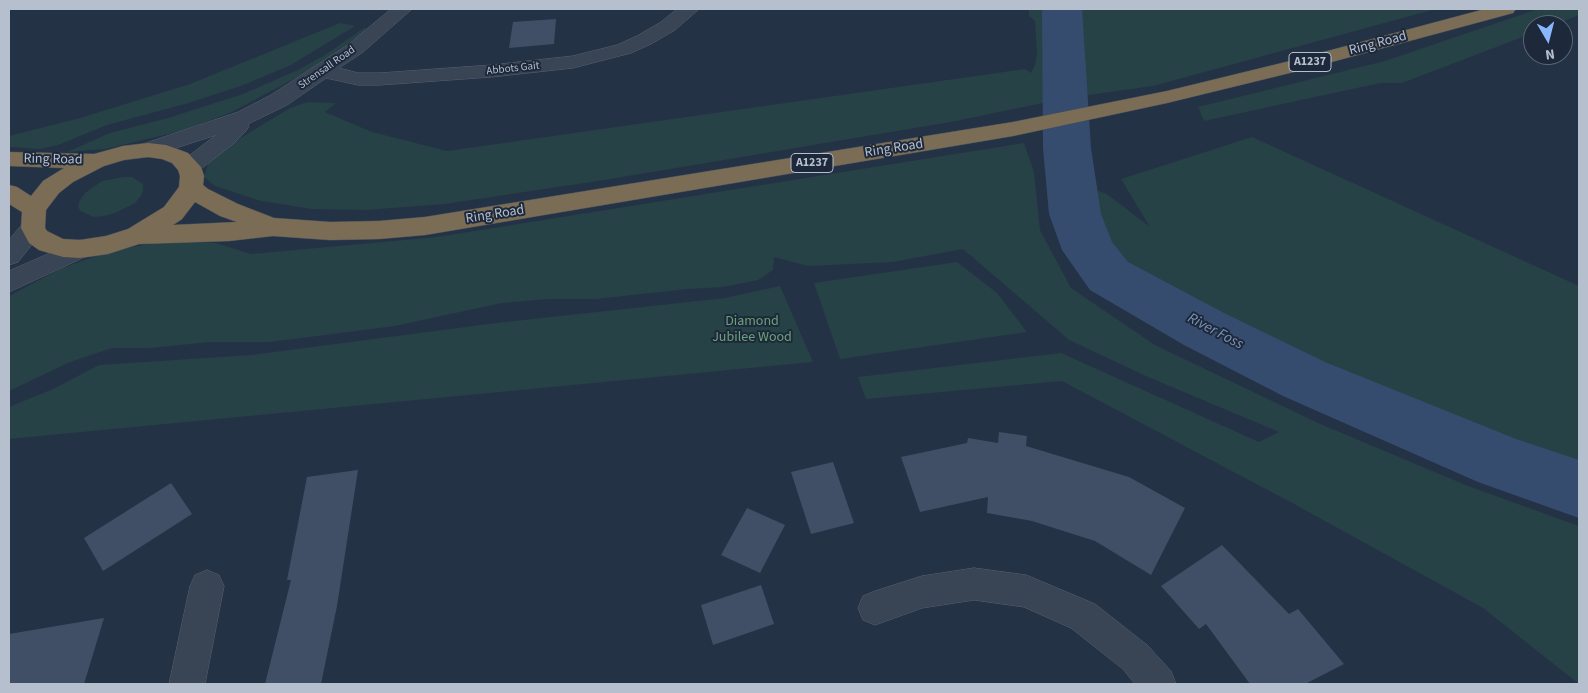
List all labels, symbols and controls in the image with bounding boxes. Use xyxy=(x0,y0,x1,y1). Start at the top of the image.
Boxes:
north arrow xyxy=(1523,15,1573,65)
street label: Ring Road xyxy=(1347,28,1409,60)
text: N xyxy=(1544,43,1556,64)
street label: Strensall Road xyxy=(296,44,358,92)
road number: A1237 xyxy=(1289,52,1331,72)
street label: Abbots Gait xyxy=(486,60,540,78)
street label: Ring Road xyxy=(864,136,924,162)
street label: Ring Road xyxy=(23,151,83,169)
road number: A1237 xyxy=(791,154,833,172)
street label: Ring Road xyxy=(465,202,525,228)
water label: River Foss xyxy=(1184,310,1246,354)
park label: Diamond Jubilee Wood xyxy=(712,314,792,347)

